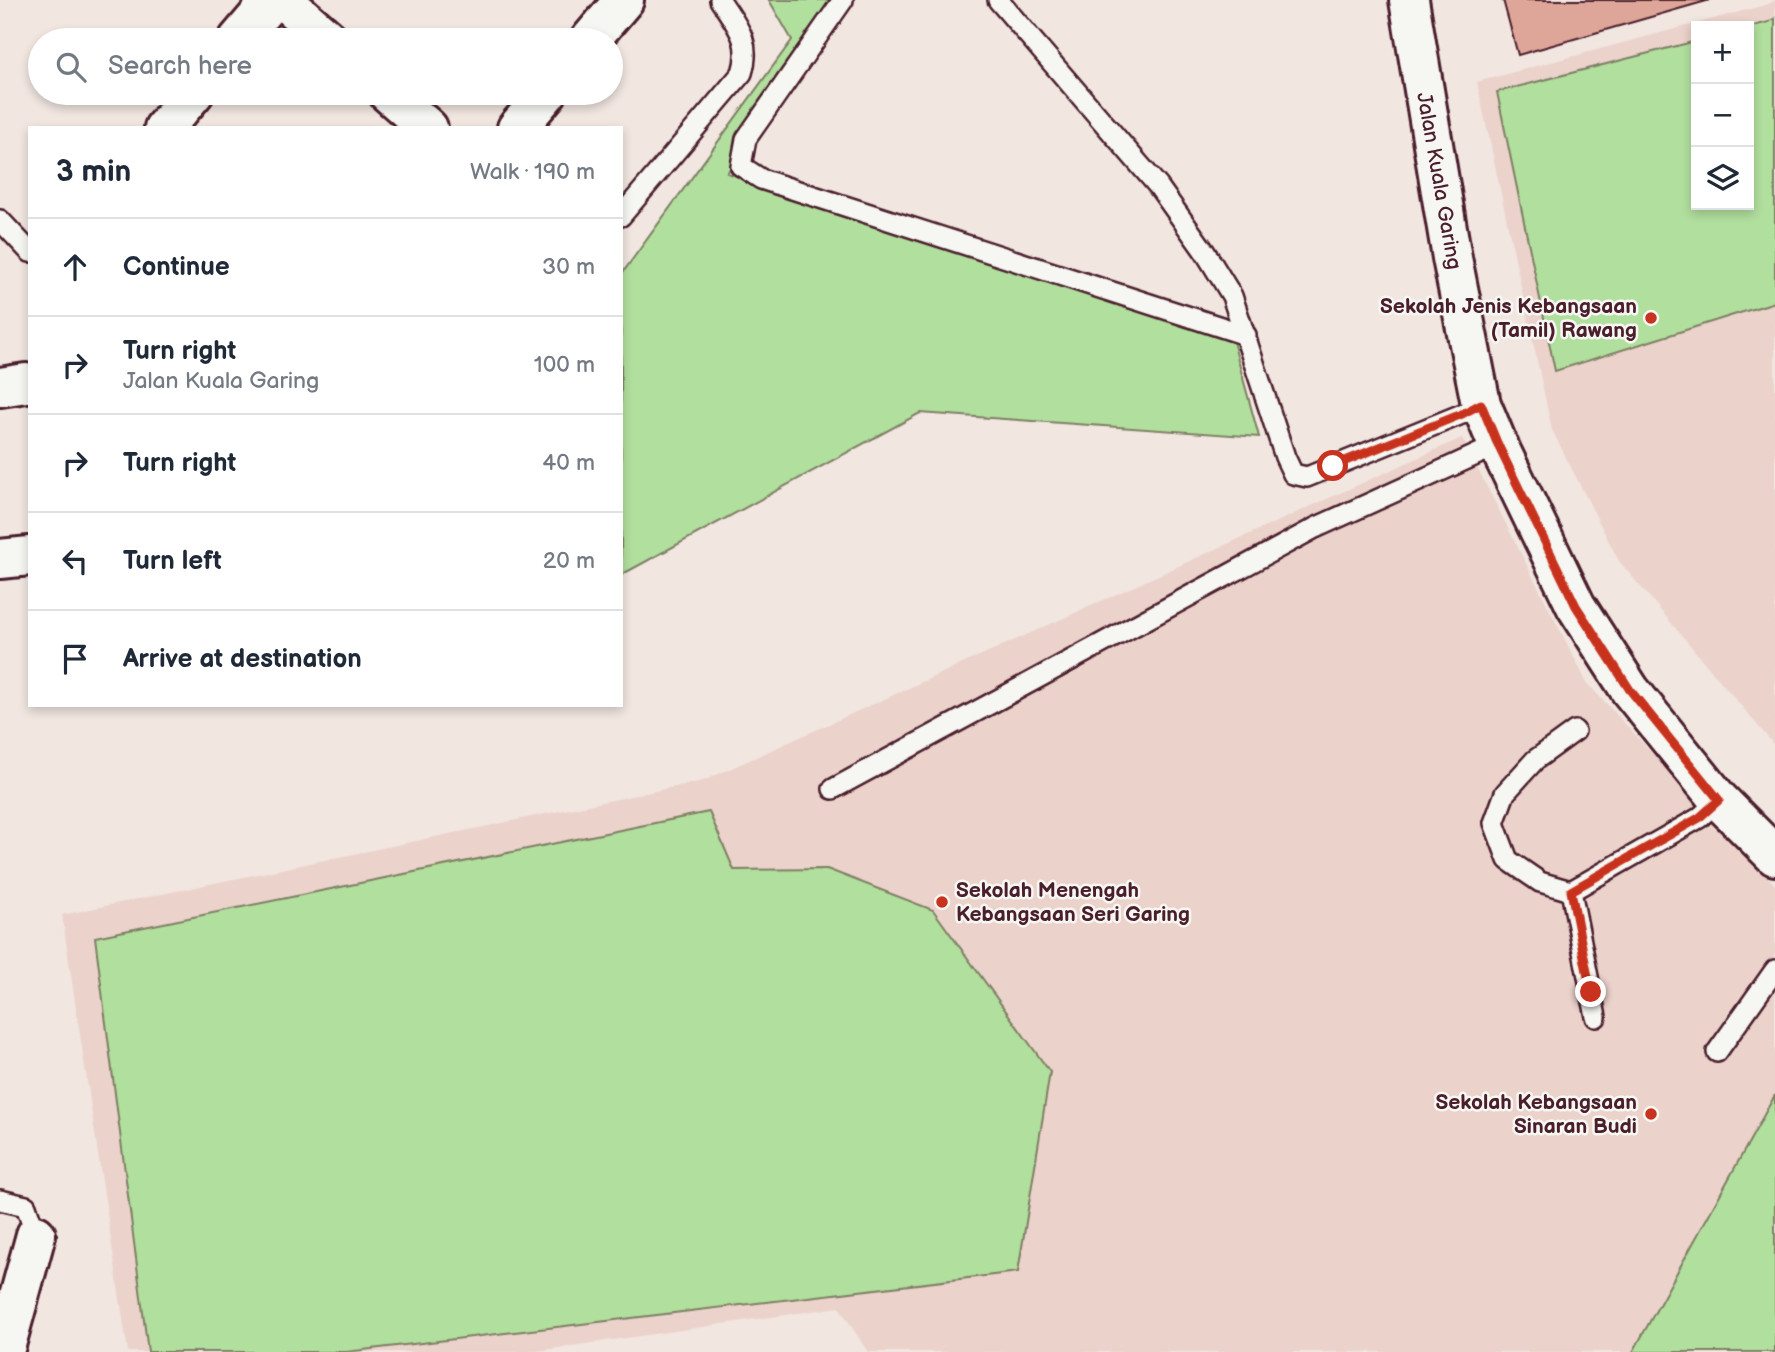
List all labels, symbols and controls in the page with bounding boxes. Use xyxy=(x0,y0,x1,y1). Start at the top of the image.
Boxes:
map controls xyxy=(1691,21,1754,210)
button: + xyxy=(1691,21,1754,84)
search box xyxy=(28,28,623,105)
icon: search xyxy=(52,48,90,86)
text: Search here xyxy=(108,51,252,82)
button: − xyxy=(1691,84,1754,147)
street label: Jalan Kuala Garing xyxy=(1411,91,1467,271)
button: layers xyxy=(1691,147,1754,210)
text: 3 min xyxy=(56,154,131,190)
text: Walk · 190 m xyxy=(470,158,595,186)
icon: ahead xyxy=(56,248,94,286)
text: Continue xyxy=(123,252,230,283)
text: 30 m xyxy=(542,253,595,281)
place label: Sekolah Jenis Kebangsaan (Tamil) Rawang xyxy=(1380,294,1637,343)
marker: Sekolah Jenis Kebangsaan (Tamil) Rawang xyxy=(1643,310,1659,326)
text: Turn right xyxy=(123,336,236,367)
icon: right xyxy=(56,346,94,384)
text: 100 m xyxy=(534,351,595,379)
text: Jalan Kuala Garing xyxy=(123,367,319,395)
icon: right xyxy=(56,444,94,482)
text: Turn right xyxy=(123,448,236,479)
text: 40 m xyxy=(542,449,595,477)
route start xyxy=(1317,450,1348,481)
icon: left xyxy=(56,542,94,580)
text: Turn left xyxy=(123,546,222,577)
text: 20 m xyxy=(543,547,595,575)
icon: arrive xyxy=(56,640,94,678)
text: Arrive at destination xyxy=(123,644,362,675)
place label: Sekolah Menengah Kebangsaan Seri Garing xyxy=(956,878,1190,927)
marker: Sekolah Menengah Kebangsaan Seri Garing xyxy=(934,894,950,910)
route end xyxy=(1575,976,1606,1007)
place label: Sekolah Kebangsaan Sinaran Budi xyxy=(1436,1090,1637,1139)
marker: Sekolah Kebangsaan Sinaran Budi xyxy=(1643,1106,1659,1122)

